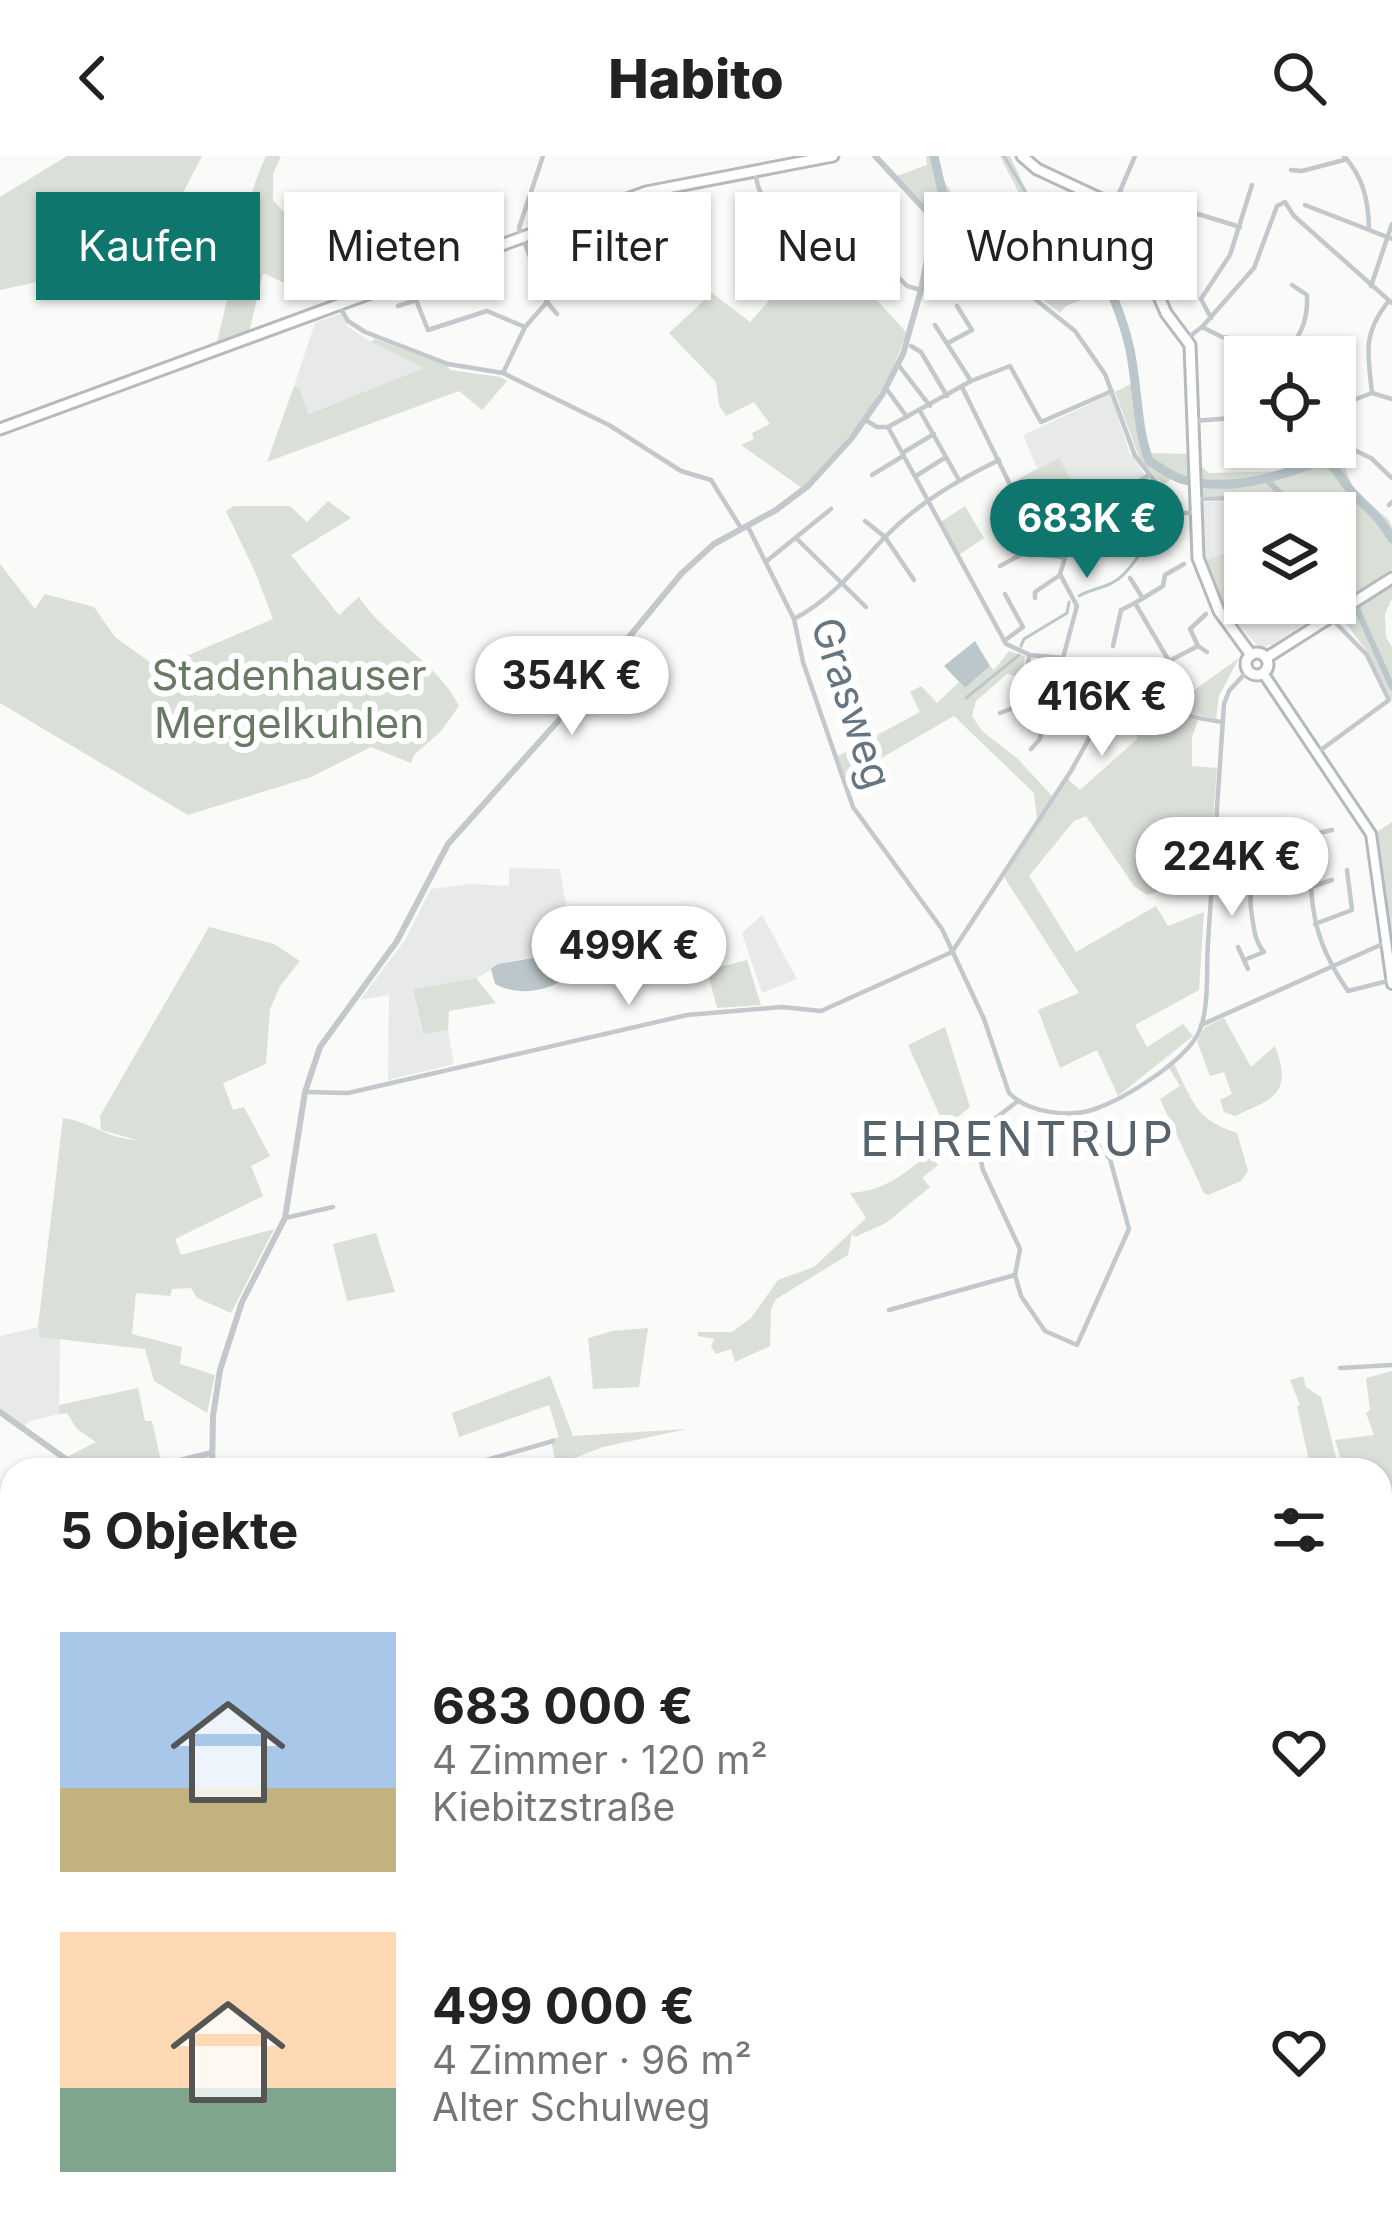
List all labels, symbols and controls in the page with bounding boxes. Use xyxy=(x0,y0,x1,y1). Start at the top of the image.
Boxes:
icon: back xyxy=(60,45,126,111)
icon: search xyxy=(1266,45,1332,111)
text: Habito xyxy=(608,46,784,111)
chip: Kaufen xyxy=(36,192,260,300)
chip: Mieten xyxy=(284,192,504,300)
chip: Filter xyxy=(528,192,711,300)
chip: Neu xyxy=(735,192,900,300)
chip: Wohnung xyxy=(924,192,1197,300)
map controls xyxy=(1224,336,1356,624)
button: locate xyxy=(1224,336,1356,468)
pin: 683K € xyxy=(989,479,1185,581)
button: layers xyxy=(1224,492,1356,624)
text: 683K € xyxy=(1017,494,1157,541)
street label: Grasweg xyxy=(801,611,904,795)
pin: 354K € xyxy=(474,636,670,738)
park label: Stadenhauser Mergelkuhlen xyxy=(151,649,427,748)
text: 354K € xyxy=(502,651,642,698)
pin: 416K € xyxy=(1004,657,1200,759)
text: 416K € xyxy=(1036,672,1168,719)
pin: 224K € xyxy=(1134,817,1330,919)
text: 224K € xyxy=(1163,832,1301,879)
pin: 499K € xyxy=(531,906,727,1008)
text: 499K € xyxy=(558,921,700,968)
district label: EHRENTRUP xyxy=(860,1109,1176,1168)
icon: filters xyxy=(1266,1497,1332,1563)
text: 5 Objekte xyxy=(60,1500,298,1561)
text: 683 000 € xyxy=(432,1675,693,1736)
icon: home xyxy=(156,1680,300,1824)
icon: heart xyxy=(1266,1719,1332,1785)
text: 4 Zimmer · 120 m² xyxy=(432,1736,768,1783)
text: Kiebitzstraße xyxy=(432,1783,675,1830)
text: 499 000 € xyxy=(432,1975,695,2036)
icon: home xyxy=(156,1980,300,2124)
icon: heart xyxy=(1266,2019,1332,2085)
text: 4 Zimmer · 96 m² xyxy=(432,2036,752,2083)
text: Alter Schulweg xyxy=(432,2083,710,2130)

